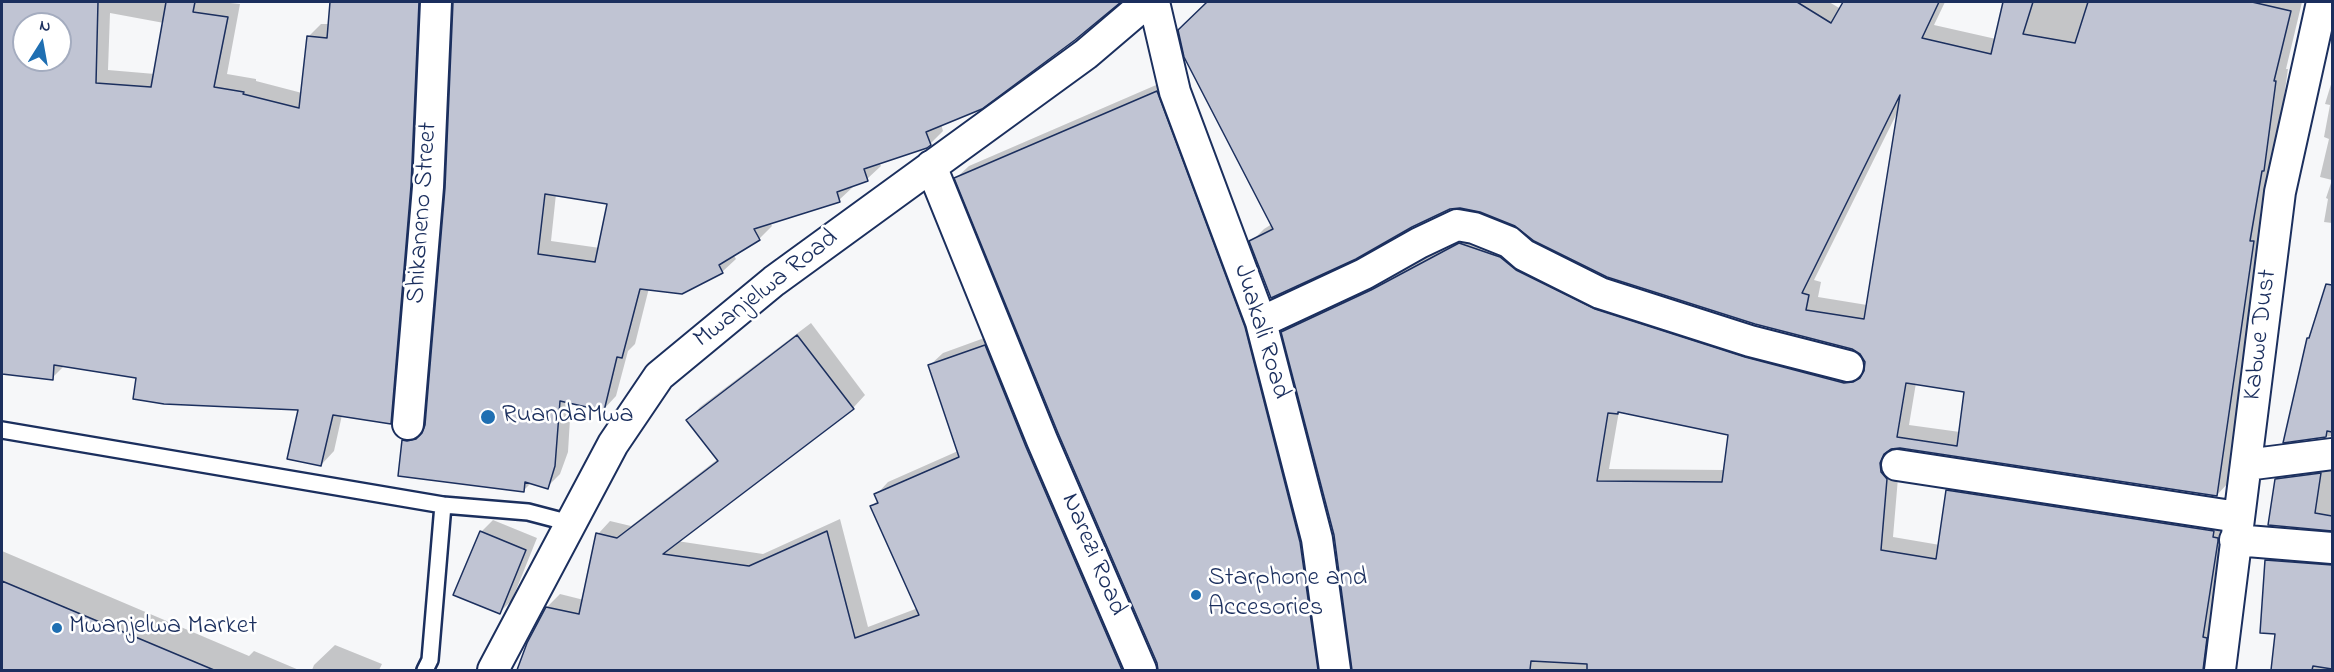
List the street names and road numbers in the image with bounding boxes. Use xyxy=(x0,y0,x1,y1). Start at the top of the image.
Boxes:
street label: Shikaneno Street xyxy=(402,121,446,305)
street label: Mwanjelwa Road xyxy=(688,224,846,356)
street label: Juakali Road xyxy=(1225,261,1295,403)
street label: Kabwe Dust xyxy=(2239,268,2285,402)
street label: Narezi Road xyxy=(1052,489,1132,621)

